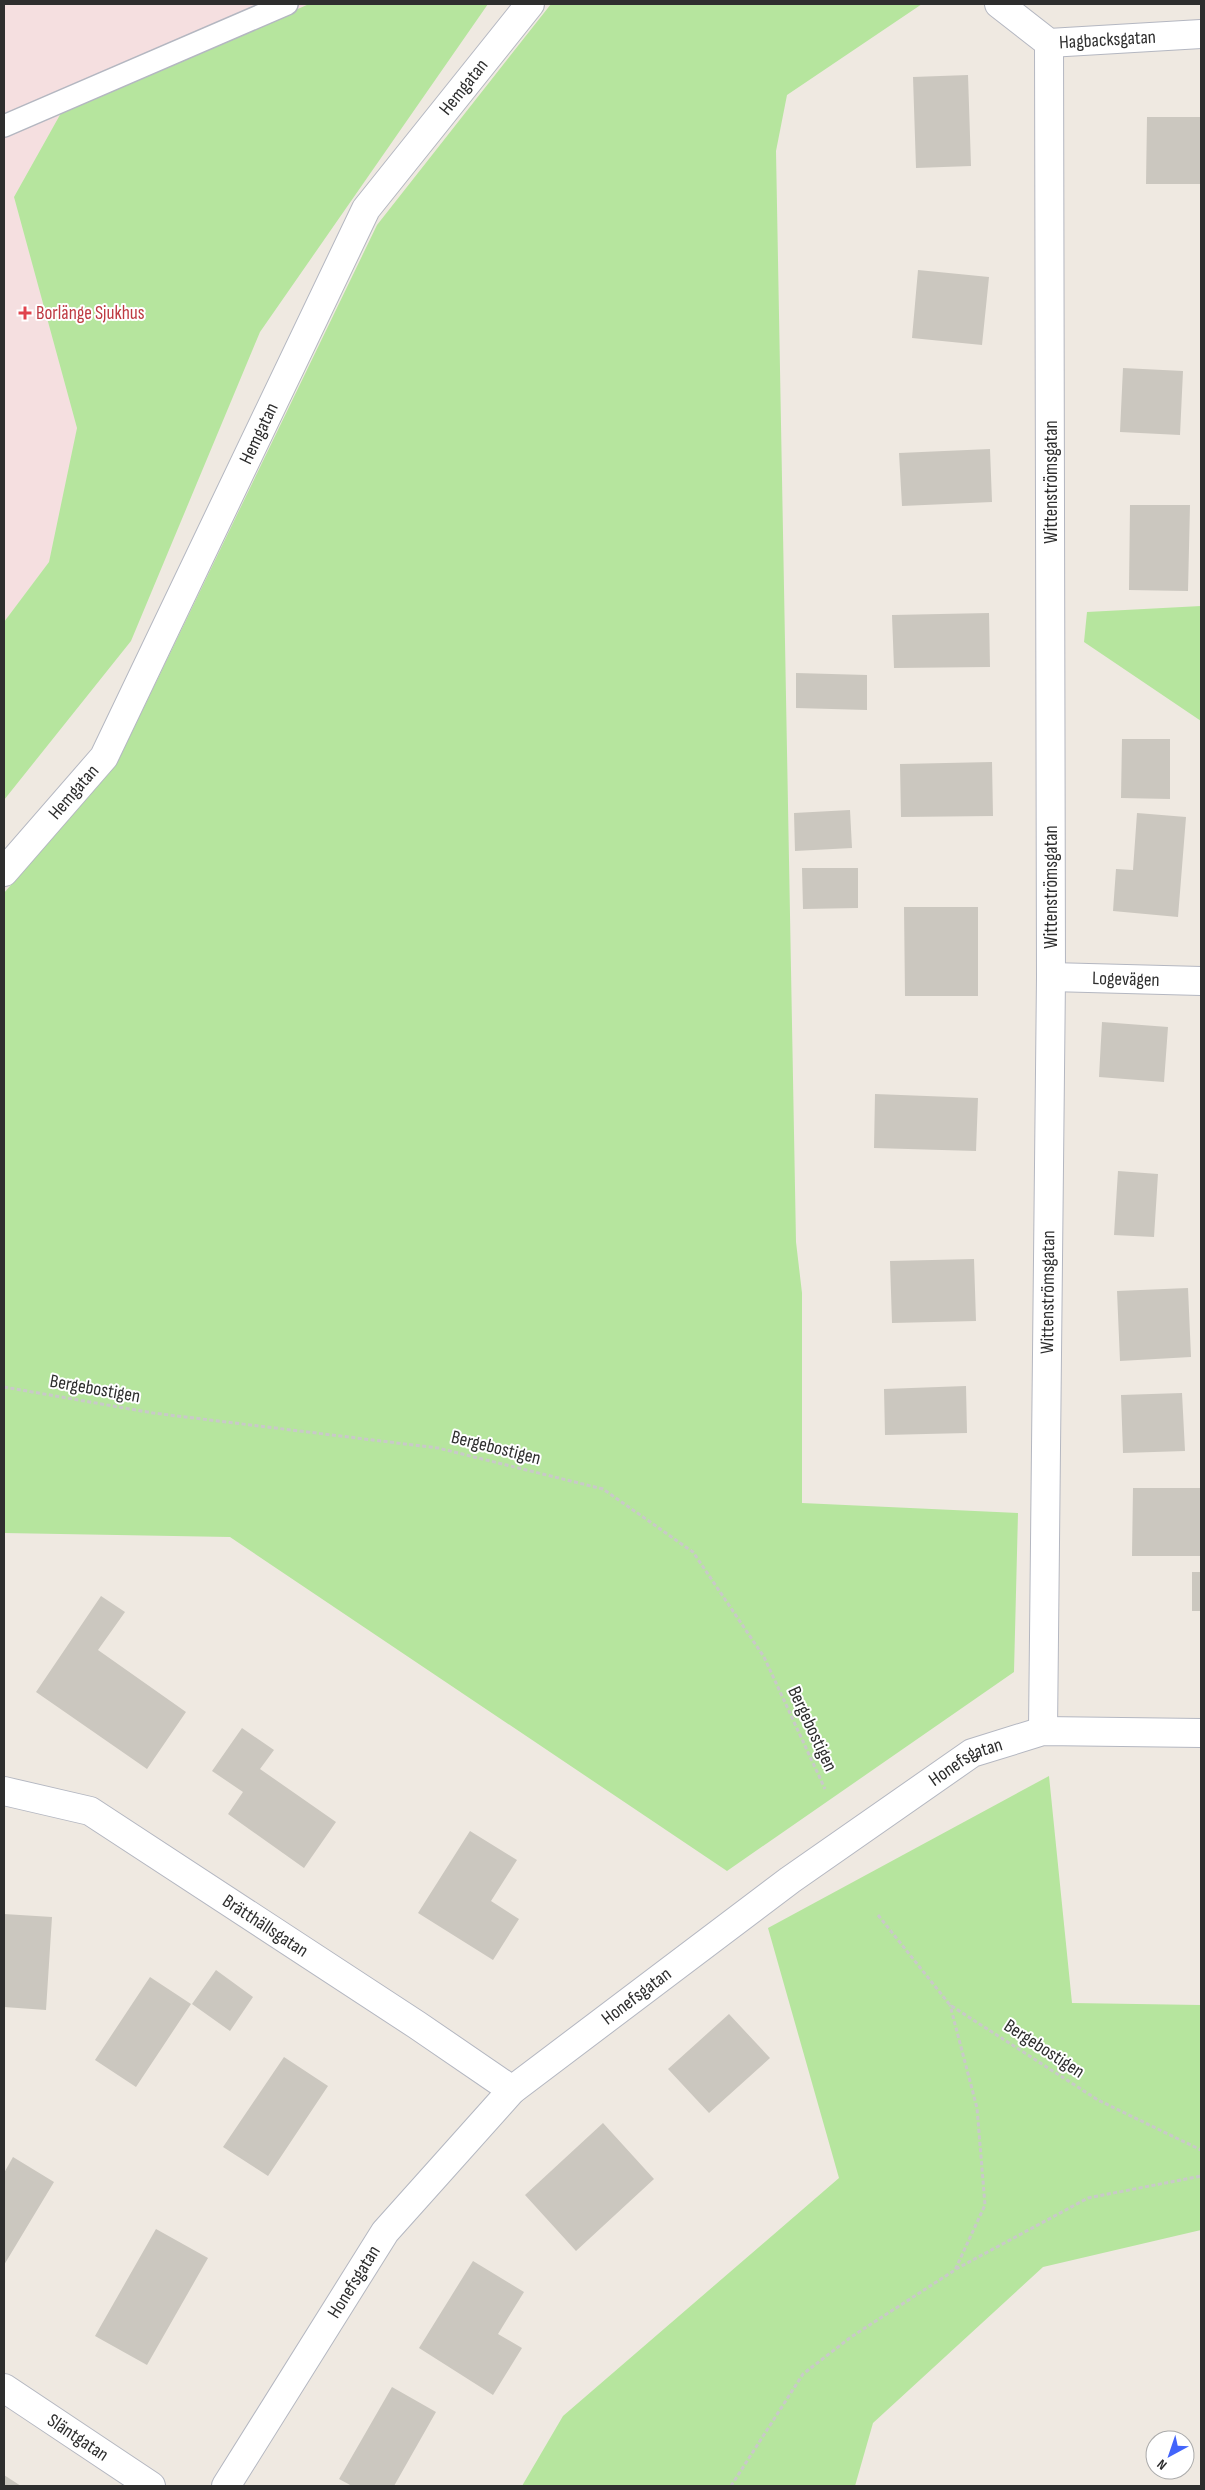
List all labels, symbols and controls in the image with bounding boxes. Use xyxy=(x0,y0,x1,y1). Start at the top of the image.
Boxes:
street label: Hagbacksgatan xyxy=(1058,25,1157,54)
street label: Hemgatan xyxy=(434,54,493,120)
place label: Borlänge Sjukhus xyxy=(36,302,145,325)
marker: Borlänge Sjukhus xyxy=(18,306,32,320)
street label: Hemgatan xyxy=(234,399,283,468)
street label: Wittenströmsgatan xyxy=(1040,420,1063,544)
street label: Hemgatan xyxy=(43,760,104,824)
street label: Wittenströmsgatan xyxy=(1040,825,1063,949)
street label: Logevägen xyxy=(1092,967,1160,991)
street label: Wittenströmsgatan xyxy=(1036,1230,1060,1354)
street label: Bergebostigen xyxy=(48,1370,142,1408)
street label: Bergebostigen xyxy=(449,1426,543,1470)
street label: Bergebostigen xyxy=(782,1683,842,1775)
street label: Honefsgatan xyxy=(924,1733,1005,1791)
street label: Brätthällsgatan xyxy=(218,1889,313,1962)
street label: Honefsgatan xyxy=(597,1962,676,2030)
street label: Bergebostigen xyxy=(999,2014,1089,2084)
street label: Honefsgatan xyxy=(323,2241,385,2322)
street label: Släntgatan xyxy=(43,2409,113,2466)
north arrow xyxy=(1145,2430,1195,2480)
text: N xyxy=(1154,2456,1170,2473)

